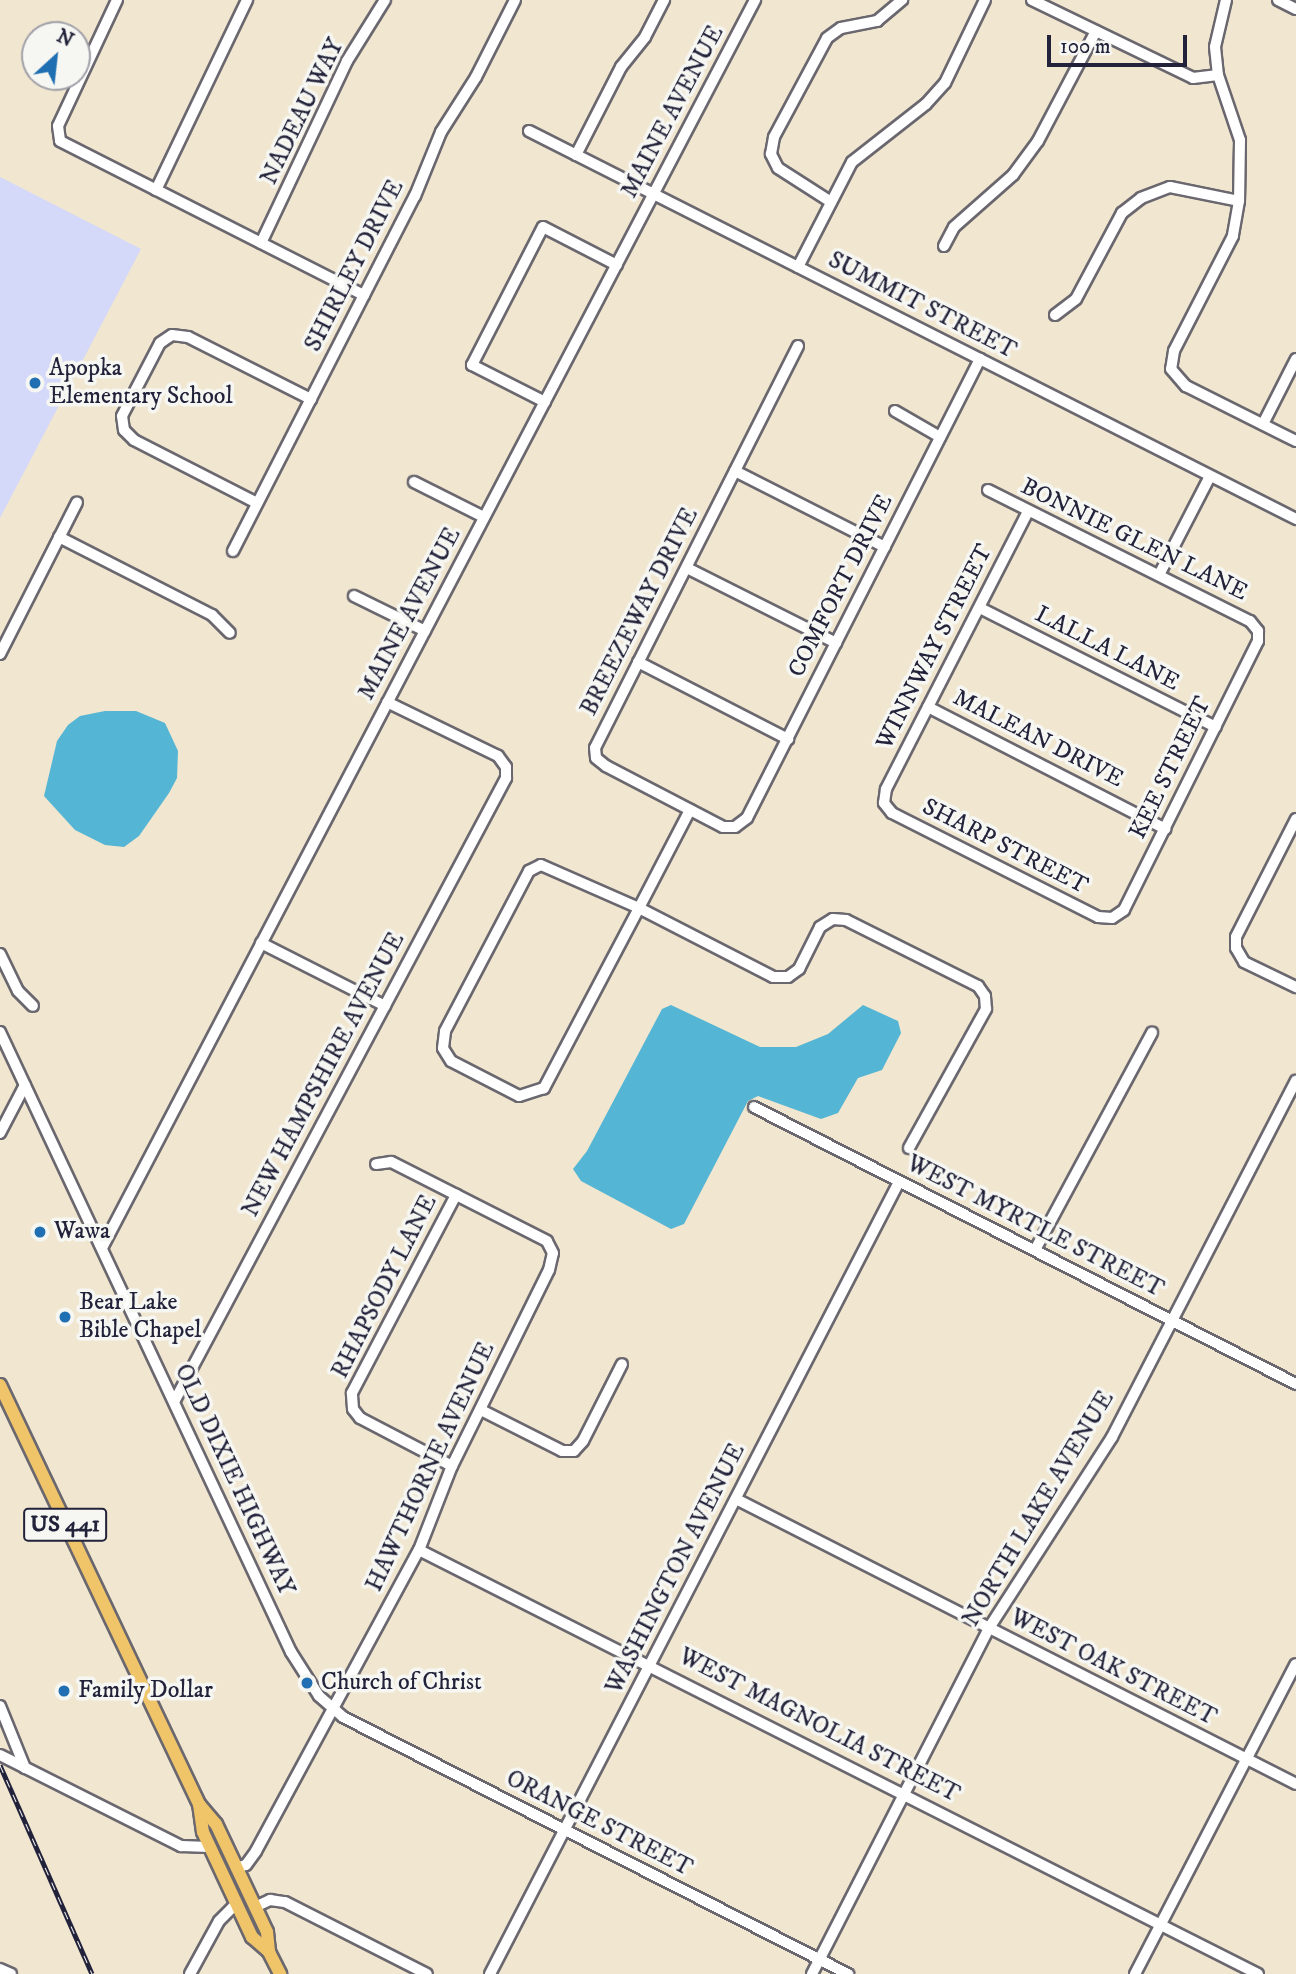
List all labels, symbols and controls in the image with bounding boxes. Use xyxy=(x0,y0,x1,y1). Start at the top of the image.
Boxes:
north arrow xyxy=(21,21,91,91)
street label: MAINE AVENUE xyxy=(615,21,731,203)
scale bar xyxy=(1051,21,1191,65)
text: N xyxy=(53,25,77,52)
street label: NADEAU WAY xyxy=(255,34,351,190)
text: 100 m xyxy=(1060,34,1111,60)
street label: SHIRLEY DRIVE xyxy=(299,175,411,357)
street label: SUMMIT STREET xyxy=(823,246,1021,366)
place label: Apopka Elementary School xyxy=(49,355,233,411)
marker: Apopka Elementary School xyxy=(27,375,43,391)
street label: BONNIE GLEN LANE xyxy=(1016,473,1252,607)
street label: COMFORT DRIVE xyxy=(783,490,899,682)
street label: BREEZEWAY DRIVE xyxy=(575,503,705,721)
street label: MAINE AVENUE xyxy=(352,523,468,705)
street label: WINNWAY STREET xyxy=(871,540,999,754)
street label: LALLA LANE xyxy=(1030,600,1184,698)
street label: MALEAN DRIVE xyxy=(948,684,1128,794)
street label: KEE STREET xyxy=(1124,692,1218,844)
street label: SHARP STREET xyxy=(917,793,1093,901)
street label: NEW HAMPSHIRE AVENUE xyxy=(237,928,411,1222)
street label: WEST MYRTLE STREET xyxy=(902,1150,1168,1304)
street label: RHAPSODY LANE xyxy=(326,1191,444,1383)
place label: Wawa xyxy=(54,1218,110,1246)
marker: Wawa xyxy=(32,1224,48,1240)
place label: Bear Lake Bible Chapel xyxy=(79,1289,202,1345)
marker: Bear Lake Bible Chapel xyxy=(57,1309,73,1325)
street label: HAWTHORNE AVENUE xyxy=(361,1338,501,1596)
street label: OLD DIXIE HIGHWAY xyxy=(168,1360,300,1600)
street label: NORTH LAKE AVENUE xyxy=(957,1386,1121,1632)
street label: WASHINGTON AVENUE xyxy=(600,1439,752,1699)
road number: US 441 xyxy=(23,1506,107,1544)
street label: WEST OAK STREET xyxy=(1005,1603,1221,1733)
street label: WEST MAGNOLIA STREET xyxy=(674,1642,964,1810)
place label: Church of Christ xyxy=(321,1669,482,1697)
marker: Church of Christ xyxy=(299,1675,315,1691)
place label: Family Dollar xyxy=(78,1677,213,1705)
marker: Family Dollar xyxy=(56,1683,72,1699)
street label: ORANGE STREET xyxy=(501,1765,697,1883)

